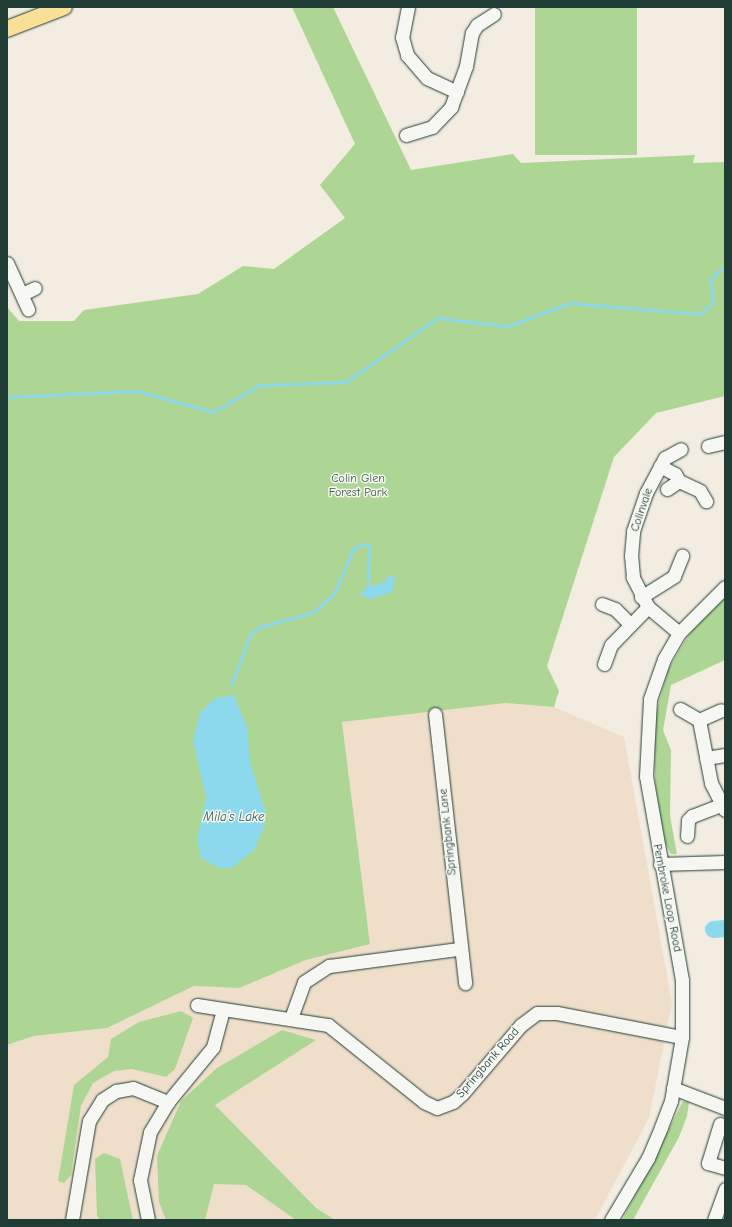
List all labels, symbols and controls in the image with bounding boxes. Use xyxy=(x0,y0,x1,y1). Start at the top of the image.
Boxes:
park label: Colin Glen Forest Park xyxy=(329,472,387,500)
street label: Colinvale xyxy=(628,486,656,534)
street label: Springbank Lane xyxy=(436,788,460,876)
water label: Mila's Lake xyxy=(203,809,265,825)
street label: Pembroke Loop Road xyxy=(649,843,685,953)
street label: Springbank Road xyxy=(454,1025,522,1101)

